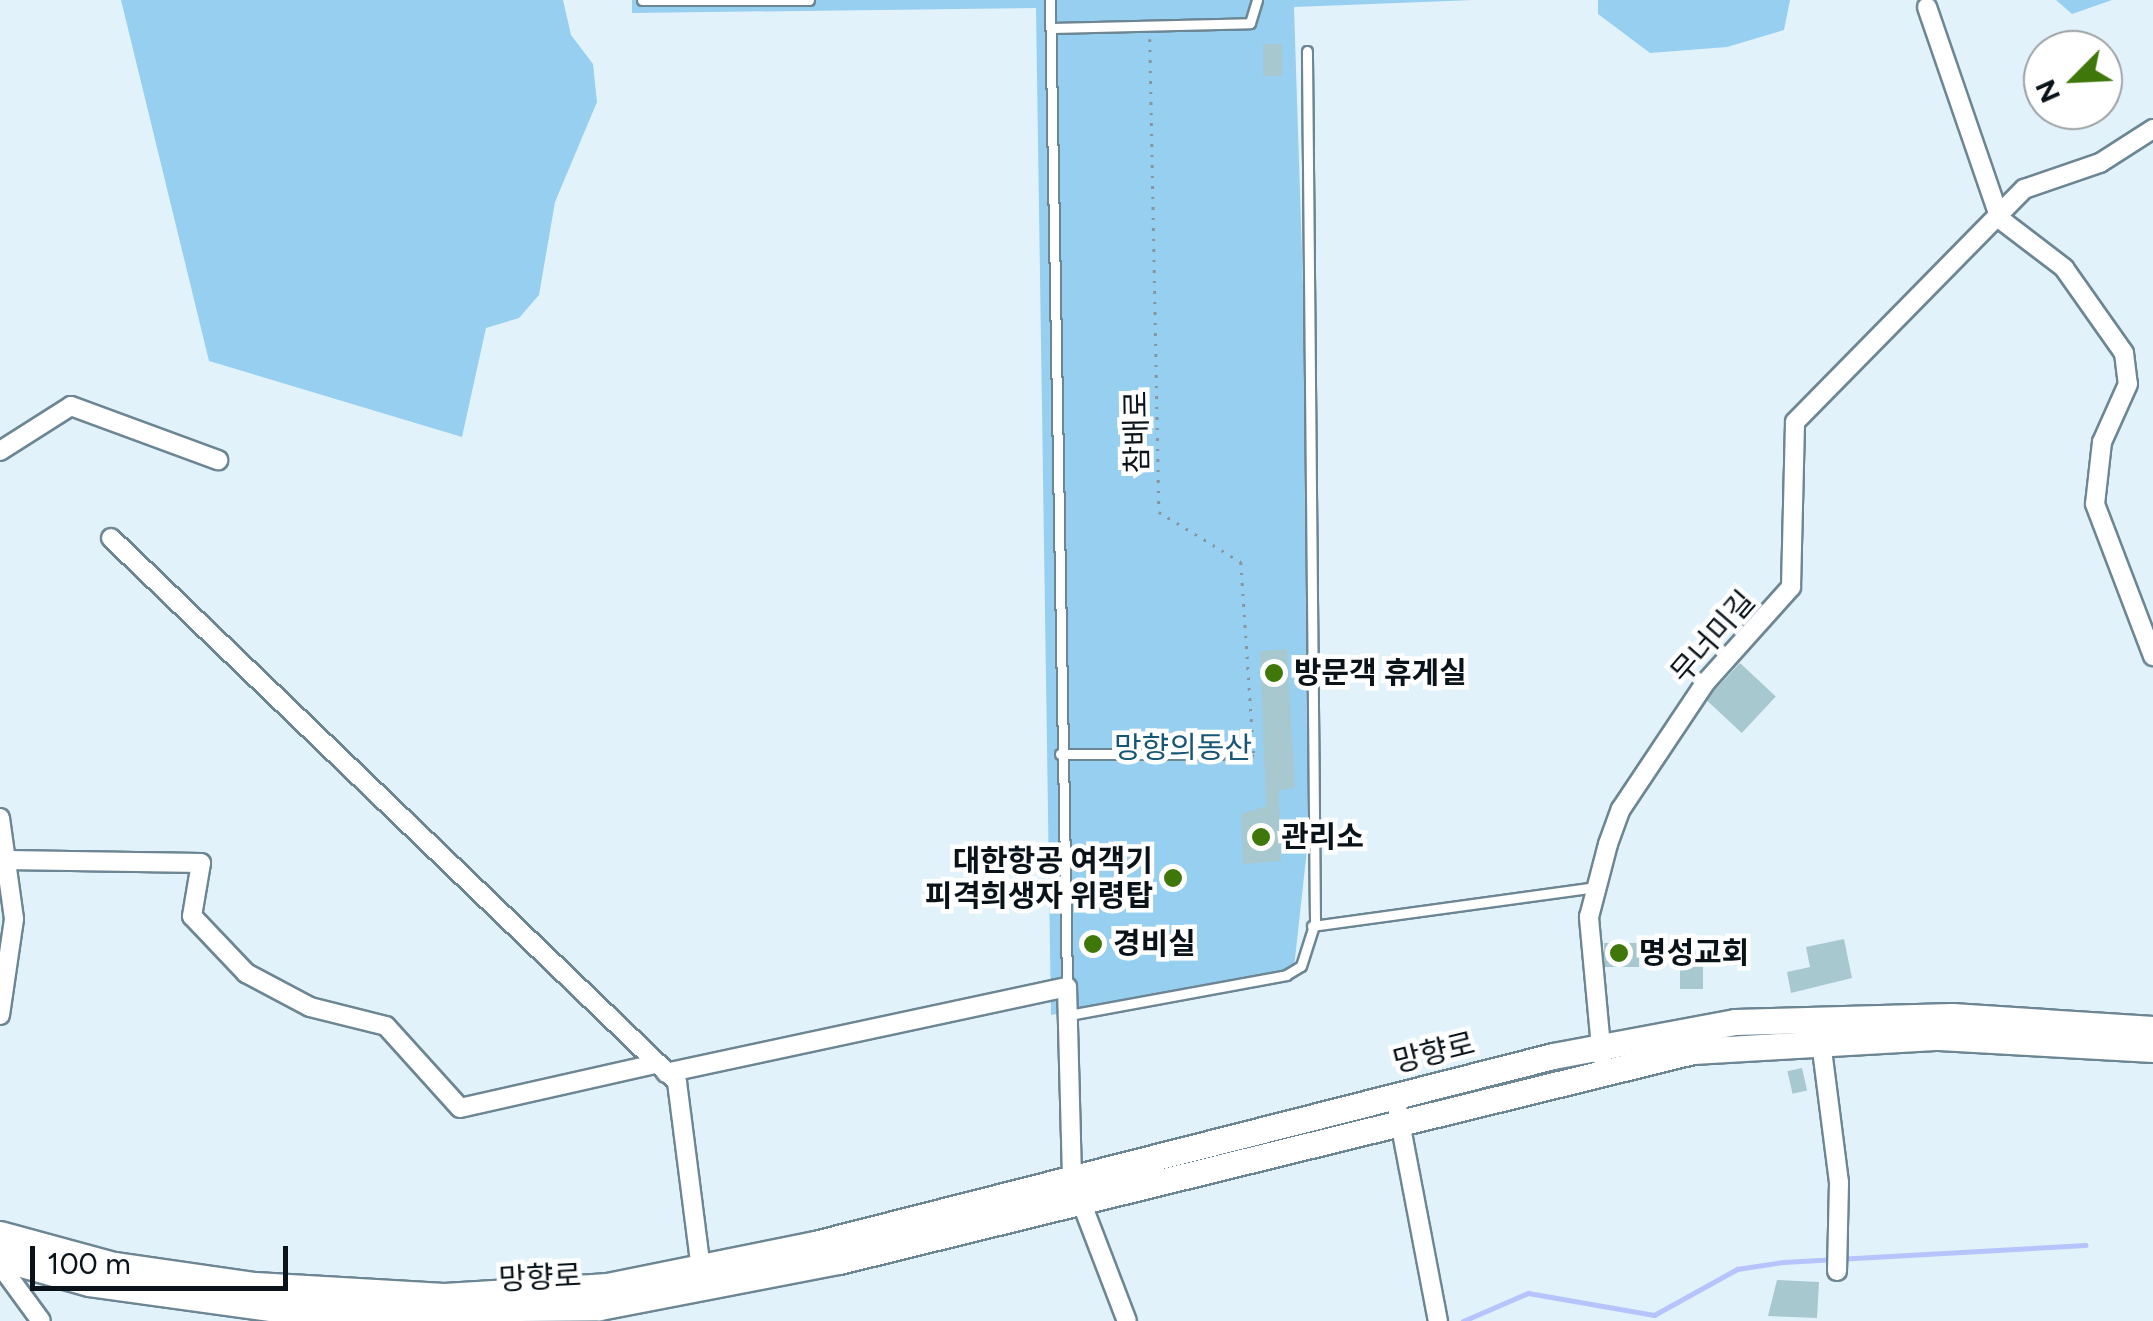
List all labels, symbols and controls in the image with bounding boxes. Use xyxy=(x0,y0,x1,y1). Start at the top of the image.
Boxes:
north arrow xyxy=(2023,30,2123,130)
text: N xyxy=(2027,75,2067,108)
street label: 참배로 xyxy=(1118,390,1156,474)
street label: 무너미길 xyxy=(1663,584,1763,690)
place label: 방문객 휴게실 xyxy=(1294,655,1467,691)
marker: 방문객 휴게실 xyxy=(1263,662,1285,684)
park label: 망향의동산 xyxy=(1114,730,1252,766)
place label: 관리소 xyxy=(1281,819,1364,855)
marker: 관리소 xyxy=(1250,826,1272,848)
place label: 대한항공 여객기 피격희생자 위령탑 xyxy=(925,843,1153,914)
marker: 대한항공 여객기 피격희생자 위령탑 xyxy=(1162,867,1184,889)
place label: 경비실 xyxy=(1113,926,1196,962)
marker: 경비실 xyxy=(1082,933,1104,955)
place label: 명성교회 xyxy=(1639,935,1749,971)
marker: 명성교회 xyxy=(1608,942,1630,964)
street label: 망향로 xyxy=(1389,1026,1479,1080)
scale bar xyxy=(35,1226,292,1288)
text: 100 m xyxy=(47,1245,131,1282)
street label: 망향로 xyxy=(498,1258,582,1298)

